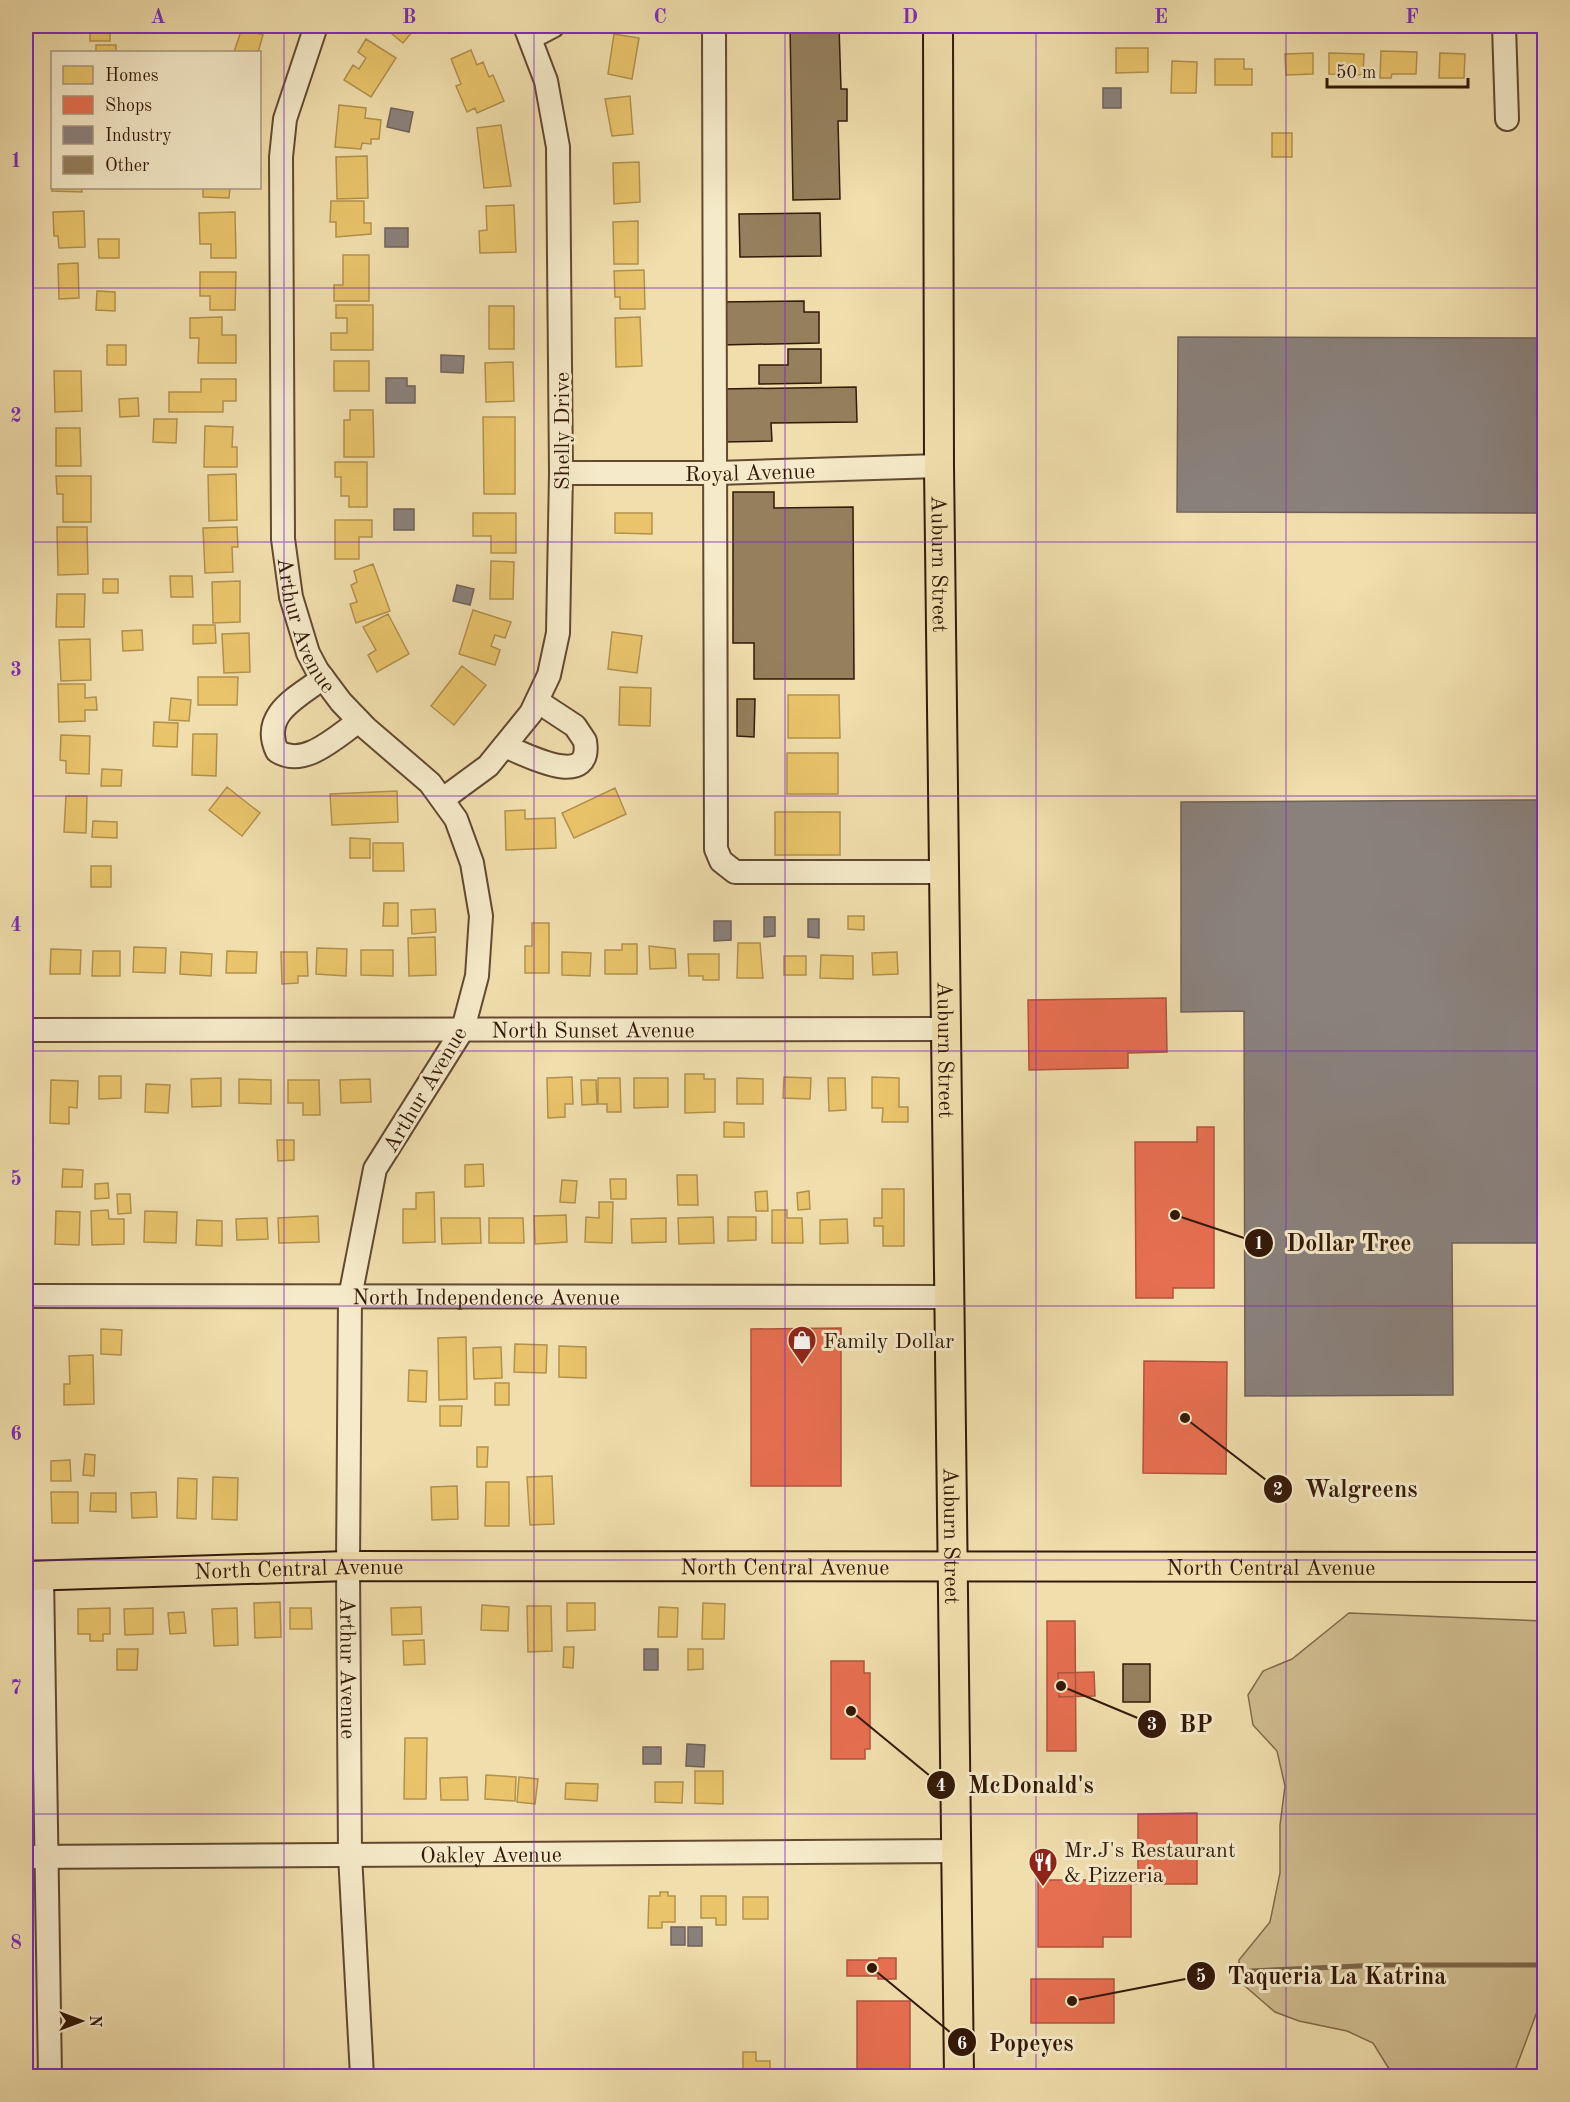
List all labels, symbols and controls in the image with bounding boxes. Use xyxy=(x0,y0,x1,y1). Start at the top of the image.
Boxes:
text: A xyxy=(150,8,166,28)
text: B xyxy=(402,8,416,28)
text: C xyxy=(653,8,667,28)
text: D xyxy=(902,8,918,28)
text: E xyxy=(1154,8,1168,28)
text: F xyxy=(1405,8,1419,28)
legend xyxy=(51,51,261,189)
scale bar xyxy=(1327,51,1468,89)
text: 50 m xyxy=(1336,64,1376,82)
text: Homes xyxy=(105,67,159,85)
text: Shops xyxy=(105,97,152,115)
text: Industry xyxy=(105,127,172,145)
text: 1 xyxy=(10,152,22,172)
text: Other xyxy=(105,157,150,175)
street label: Shelly Drive xyxy=(552,372,574,490)
text: 2 xyxy=(10,407,22,427)
street label: Royal Avenue xyxy=(685,461,816,486)
street label: Auburn Street xyxy=(926,495,950,633)
street label: Arthur Avenue xyxy=(273,556,339,698)
text: 3 xyxy=(10,661,22,681)
text: 4 xyxy=(10,916,22,936)
street label: Auburn Street xyxy=(932,981,956,1119)
street label: North Sunset Avenue xyxy=(491,1020,695,1042)
street label: Arthur Avenue xyxy=(380,1023,472,1157)
text: 5 xyxy=(10,1169,22,1190)
callout: Dollar Tree xyxy=(1244,1222,1424,1264)
text: Dollar Tree xyxy=(1286,1233,1412,1257)
text: 1 xyxy=(1254,1235,1264,1253)
street label: North Independence Avenue xyxy=(352,1287,620,1310)
shop icon: Family Dollar xyxy=(786,1324,818,1366)
place label: Family Dollar xyxy=(823,1331,954,1353)
text: 6 xyxy=(10,1425,22,1445)
street label: Auburn Street xyxy=(938,1467,962,1605)
callout: Walgreens xyxy=(1263,1468,1430,1510)
text: Walgreens xyxy=(1304,1479,1418,1503)
text: 2 xyxy=(1273,1481,1283,1499)
street label: North Central Avenue xyxy=(194,1557,403,1584)
street label: North Central Avenue xyxy=(680,1557,889,1579)
street label: North Central Avenue xyxy=(1166,1558,1375,1580)
street label: Arthur Avenue xyxy=(335,1597,358,1740)
text: 7 xyxy=(10,1679,22,1699)
callout: BP xyxy=(1137,1703,1225,1745)
text: BP xyxy=(1179,1714,1213,1738)
text: 3 xyxy=(1147,1716,1157,1734)
callout: McDonald's xyxy=(926,1764,1105,1806)
text: McDonald's xyxy=(968,1775,1094,1799)
text: 4 xyxy=(936,1777,946,1795)
place label: Mr.J's Restaurant & Pizzeria xyxy=(1064,1840,1236,1887)
street label: Oakley Avenue xyxy=(420,1845,562,1867)
restaurant icon: Mr.J's Restaurant & Pizzeria xyxy=(1027,1846,1059,1888)
text: 8 xyxy=(10,1934,22,1954)
callout: Taqueria La Katrina xyxy=(1186,1955,1459,1997)
text: Taqueria La Katrina xyxy=(1227,1966,1447,1990)
text: 5 xyxy=(1196,1968,1206,1986)
north arrow xyxy=(51,1991,111,2051)
text: N xyxy=(86,2015,102,2028)
callout: Popeyes xyxy=(947,2021,1086,2063)
text: Popeyes xyxy=(988,2033,1074,2057)
text: 6 xyxy=(957,2035,967,2053)

